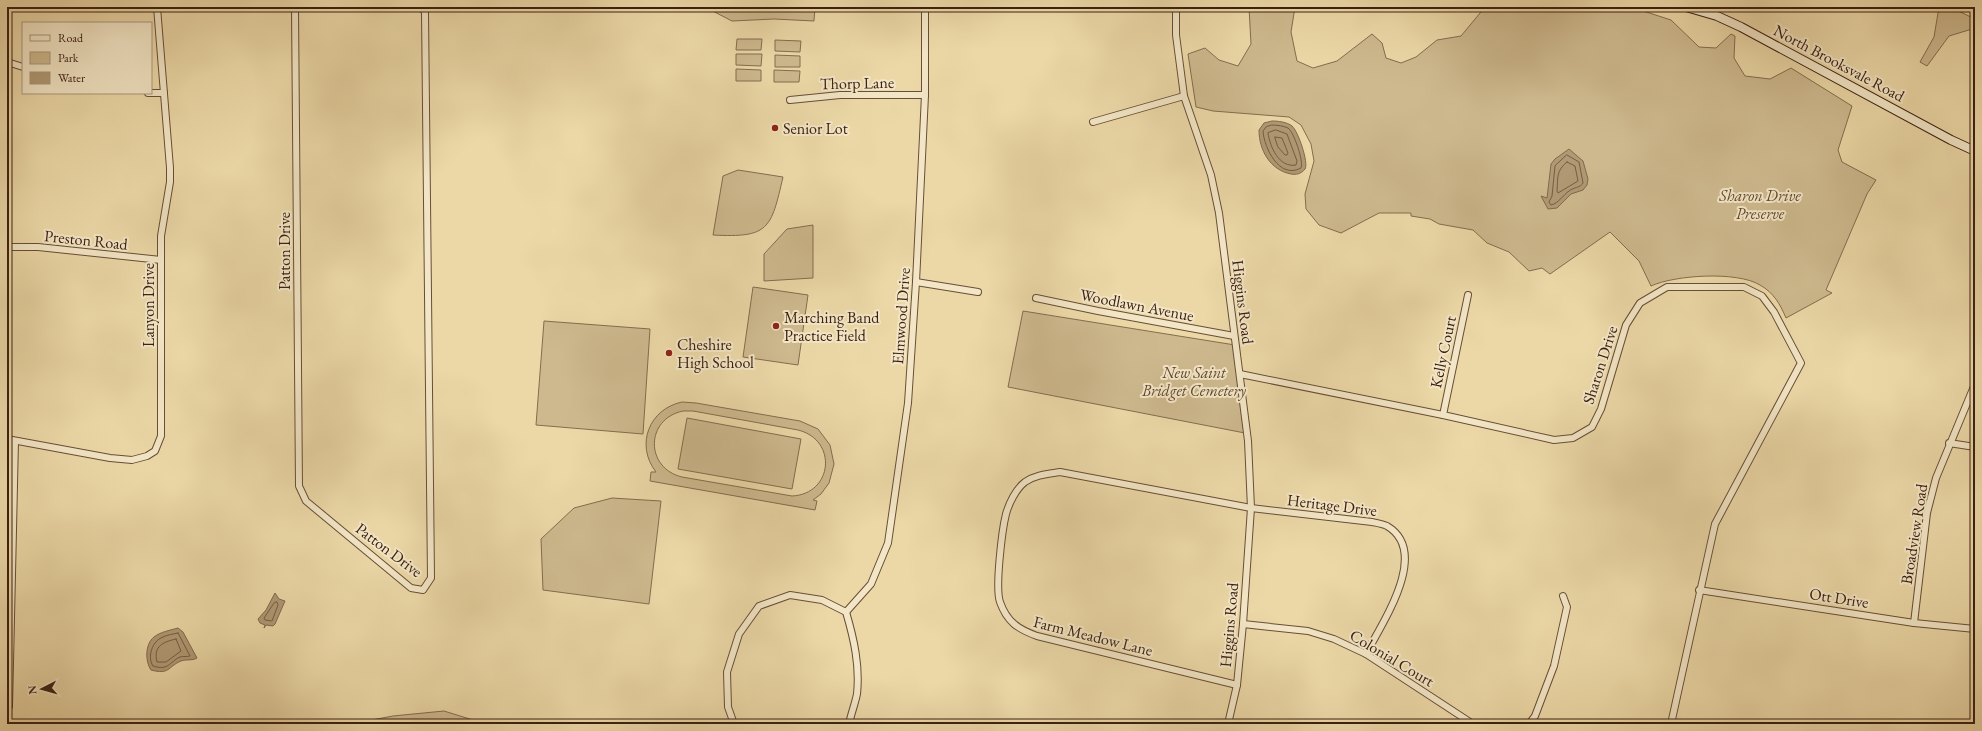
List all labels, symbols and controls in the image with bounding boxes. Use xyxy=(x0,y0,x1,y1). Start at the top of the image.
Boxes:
street label: North Brooksvale Road xyxy=(1770,20,1909,107)
legend xyxy=(22,22,152,94)
text: Road xyxy=(58,30,84,46)
text: Park xyxy=(58,50,79,66)
text: Water xyxy=(58,70,85,86)
street label: Thorp Lane xyxy=(820,72,894,94)
place label: Senior Lot xyxy=(783,118,848,139)
marker: Senior Lot xyxy=(770,123,780,133)
park label: Sharon Drive Preserve xyxy=(1718,185,1801,224)
street label: Patton Drive xyxy=(274,212,295,290)
street label: Preston Road xyxy=(43,225,130,255)
street label: Higgins Road xyxy=(1227,259,1259,346)
street label: Lanyon Drive xyxy=(138,263,159,347)
street label: Elmwood Drive xyxy=(887,267,915,365)
street label: Woodlawn Avenue xyxy=(1078,284,1196,326)
place label: Marching Band Practice Field xyxy=(784,307,880,346)
street label: Kelly Court xyxy=(1425,314,1461,390)
marker: Marching Band Practice Field xyxy=(771,321,781,331)
street label: Sharon Drive xyxy=(1577,323,1623,407)
place label: Cheshire High School xyxy=(677,334,754,373)
marker: Cheshire High School xyxy=(664,348,674,358)
park label: New Saint Bridget Cemetery xyxy=(1141,362,1247,401)
street label: Broadview Road xyxy=(1896,481,1932,586)
street label: Heritage Drive xyxy=(1286,489,1378,521)
street label: Patton Drive xyxy=(351,518,427,582)
street label: Higgins Road xyxy=(1215,581,1243,668)
street label: Ott Drive xyxy=(1808,583,1870,613)
street label: Farm Meadow Lane xyxy=(1031,611,1155,661)
street label: Colonial Court xyxy=(1346,625,1438,691)
north arrow xyxy=(22,669,62,709)
text: N xyxy=(25,685,39,695)

